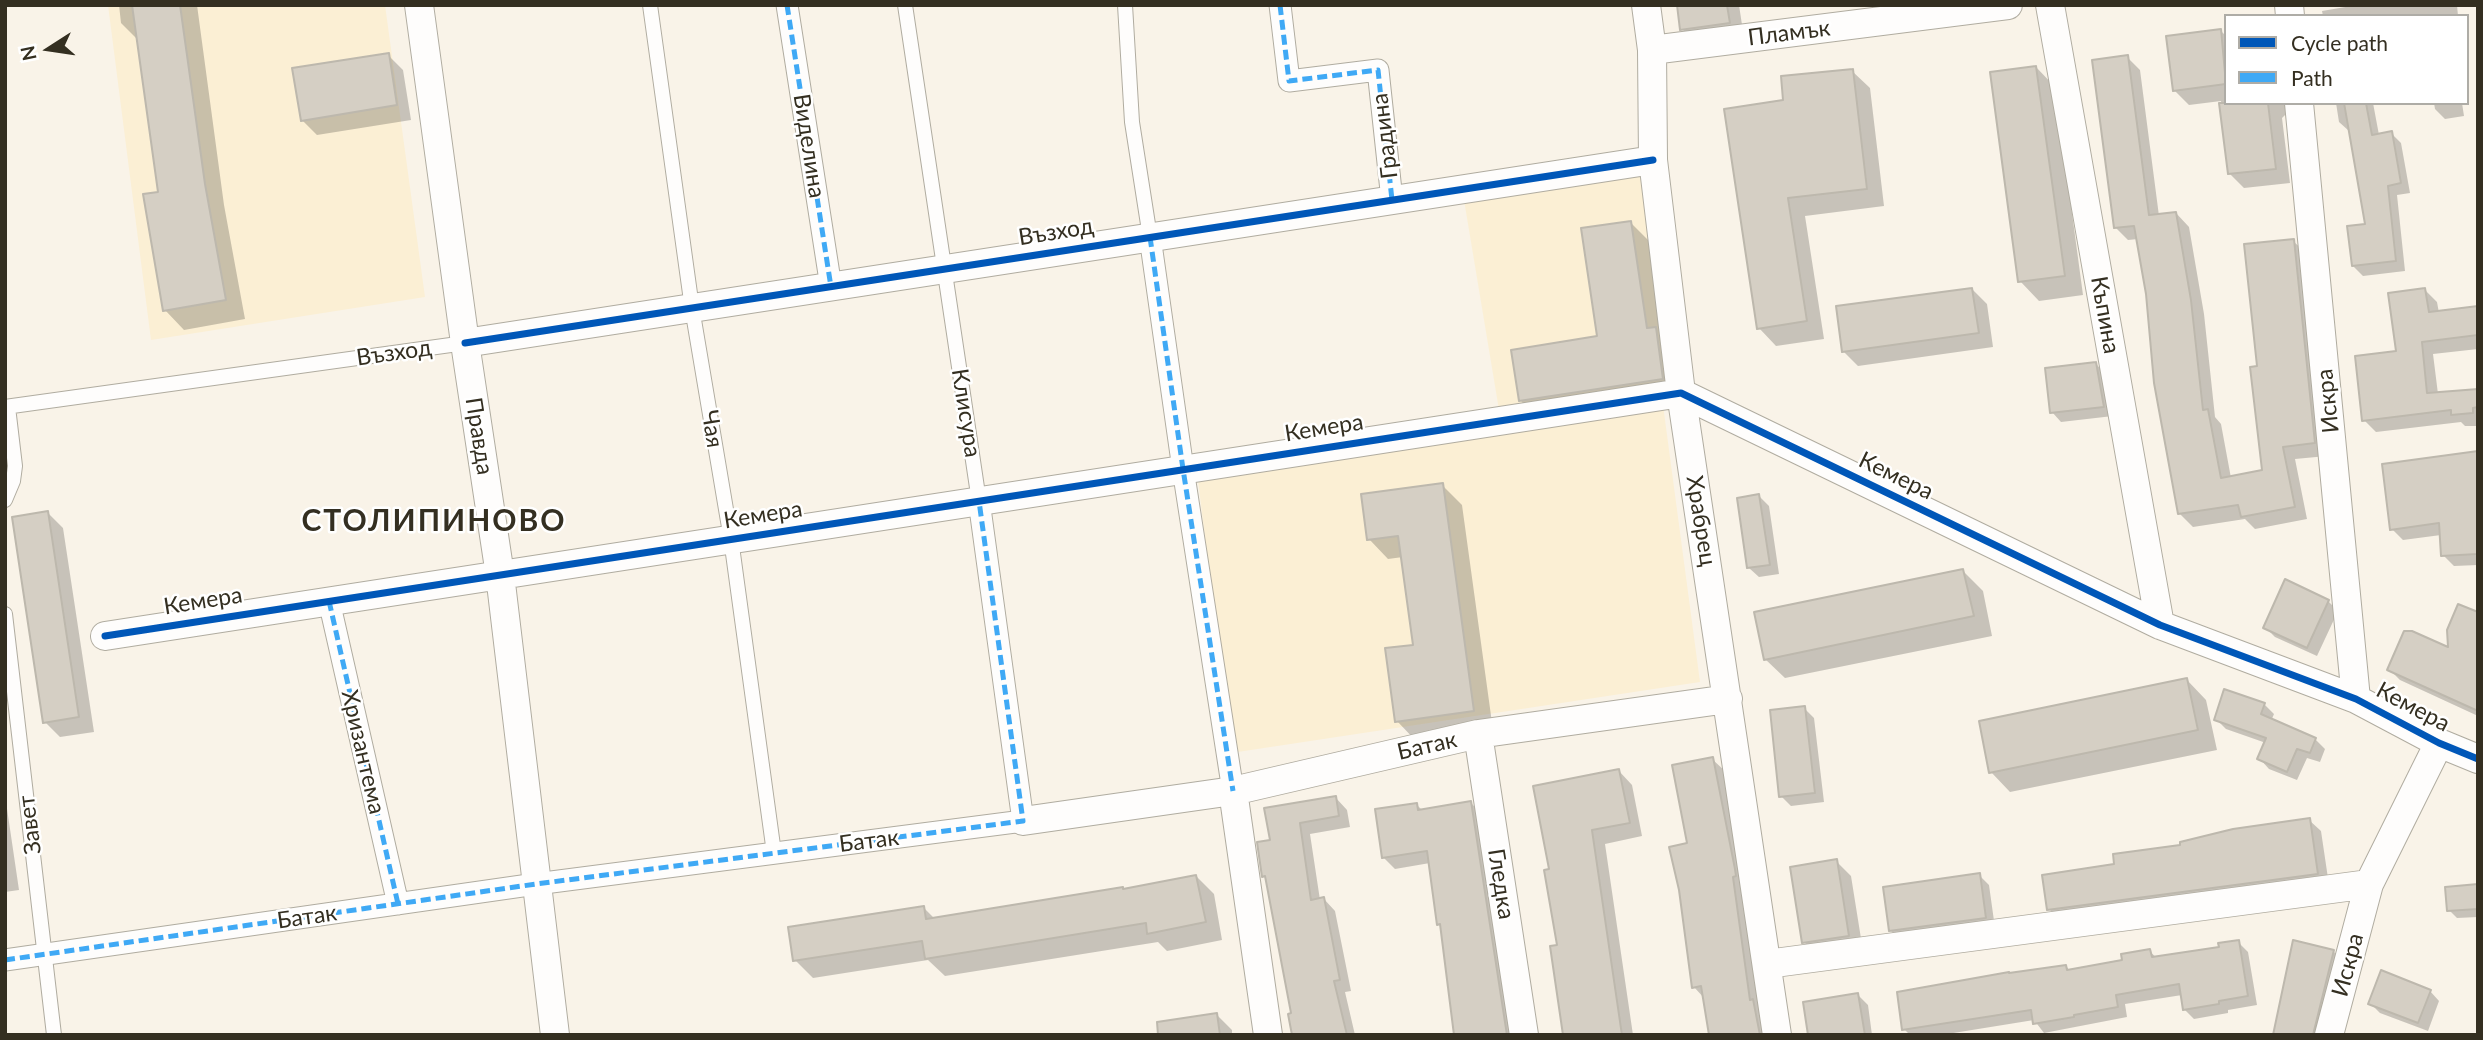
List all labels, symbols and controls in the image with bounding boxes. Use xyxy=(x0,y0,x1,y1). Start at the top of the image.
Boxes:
north arrow xyxy=(14,14,84,84)
street label: Пламък xyxy=(1746,14,1832,52)
legend xyxy=(2224,14,2469,105)
text: Cycle path xyxy=(2291,30,2388,55)
text: N xyxy=(15,44,41,63)
text: Path xyxy=(2291,65,2333,90)
street label: Виделина xyxy=(787,92,831,200)
street label: Градина xyxy=(1366,92,1404,180)
street label: Възход xyxy=(1016,212,1096,252)
street label: Къпина xyxy=(2085,274,2125,356)
street label: Възход xyxy=(355,334,433,372)
street label: Клисура xyxy=(945,367,987,459)
street label: Искра xyxy=(2311,368,2345,434)
street label: Правда xyxy=(459,395,499,477)
street label: Чая xyxy=(695,408,729,450)
street label: Кемера xyxy=(1283,408,1365,448)
street label: Кемера xyxy=(1854,446,1938,506)
street label: Храбрец xyxy=(1680,474,1722,568)
street label: Кемера xyxy=(722,495,804,535)
district label: СТОЛИПИНОВО xyxy=(303,503,565,539)
street label: Кемера xyxy=(162,581,244,621)
street label: Кемера xyxy=(2371,676,2455,738)
street label: Хризантема xyxy=(335,687,391,817)
street label: Батак xyxy=(1395,726,1459,766)
street label: Завет xyxy=(13,794,47,856)
street label: Батак xyxy=(837,824,901,858)
street label: Гледка xyxy=(1482,847,1520,921)
street label: Батак xyxy=(275,899,339,935)
street label: Искра xyxy=(2326,930,2370,1000)

